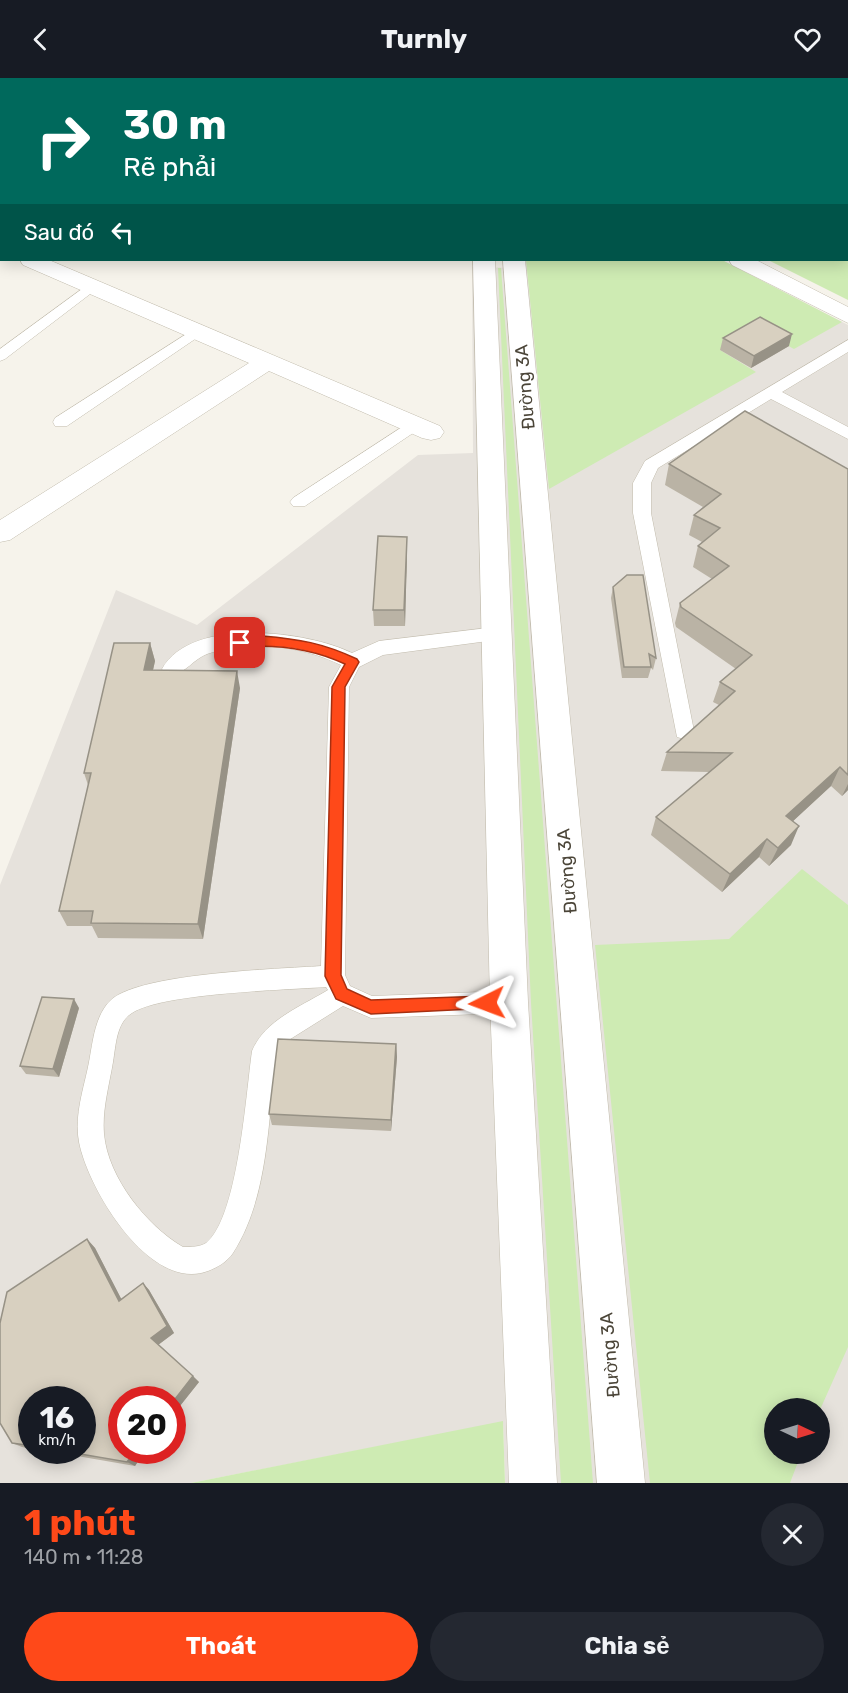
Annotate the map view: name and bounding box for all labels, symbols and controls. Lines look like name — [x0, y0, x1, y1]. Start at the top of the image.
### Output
icon: back — [24, 23, 57, 56]
text: Turnly — [381, 23, 467, 55]
icon: heart — [791, 23, 824, 56]
text: 30 m — [123, 100, 227, 150]
icon: right — [24, 102, 102, 180]
text: Rẽ phải — [123, 151, 216, 183]
icon: left — [106, 216, 139, 249]
text: Sau đó — [24, 219, 94, 246]
street label: Đường 3A — [510, 344, 540, 430]
pin — [214, 617, 265, 668]
icon: arrive — [223, 626, 256, 659]
street label: Đường 3A — [552, 828, 582, 914]
position arrow — [455, 971, 519, 1035]
street label: Đường 3A — [595, 1312, 625, 1398]
speed limit sign: 20 — [108, 1386, 186, 1464]
north arrow — [764, 1398, 830, 1464]
map controls — [764, 1398, 830, 1464]
text: 16 — [40, 1400, 74, 1436]
text: km/h — [38, 1431, 76, 1449]
text: 1 phút — [24, 1501, 136, 1544]
button: close — [761, 1503, 824, 1566]
text: 140 m · 11:28 — [24, 1545, 143, 1569]
button: Thoát — [24, 1612, 418, 1681]
button: Chia sẻ — [430, 1612, 824, 1681]

